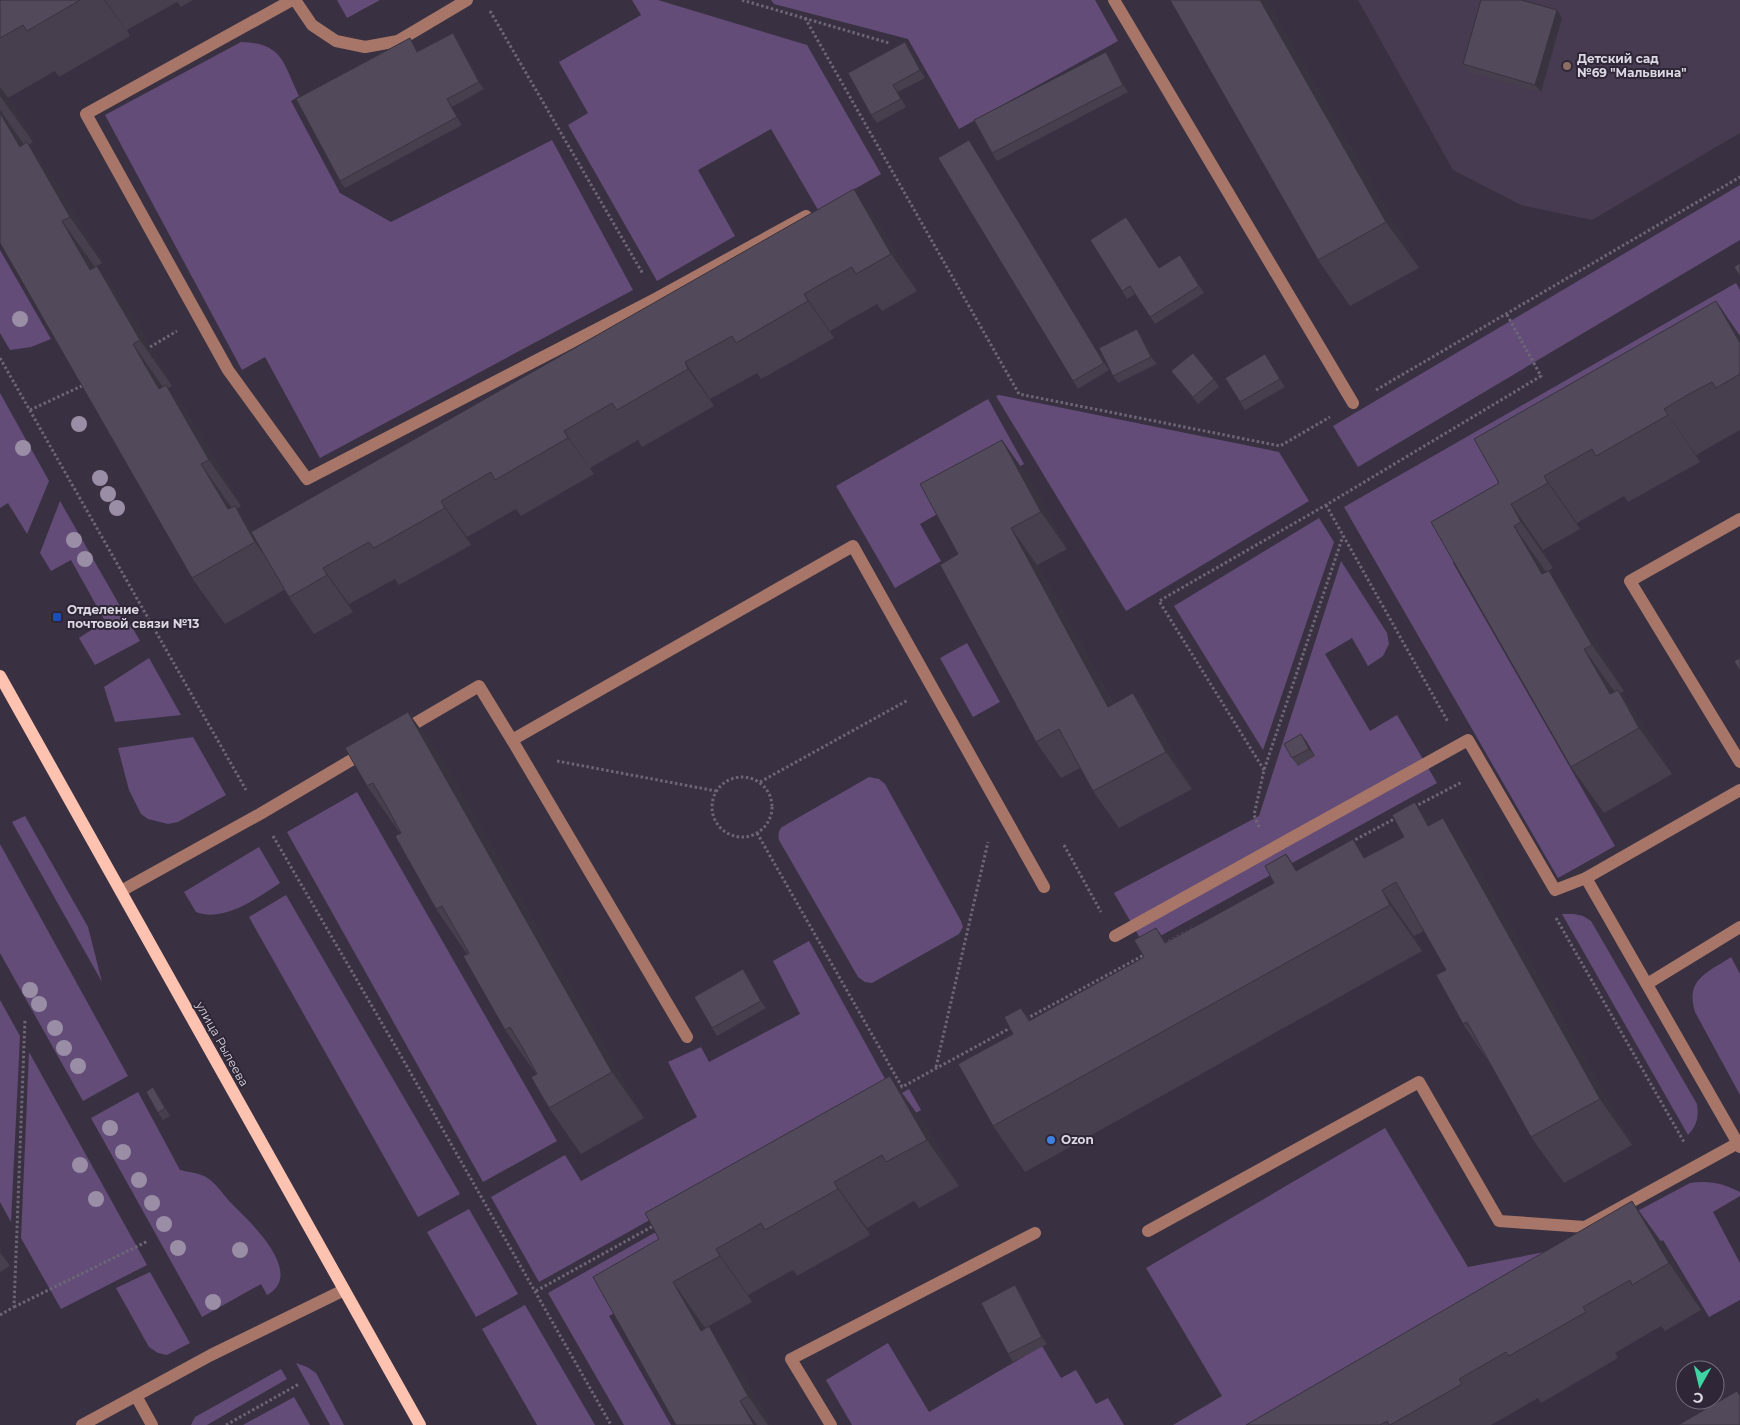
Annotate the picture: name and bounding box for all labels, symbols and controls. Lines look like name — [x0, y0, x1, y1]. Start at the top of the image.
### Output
place label: Детский сад №69 "Мальвина" — [1577, 51, 1686, 80]
marker: Детский сад №69 "Мальвина" — [1561, 60, 1573, 72]
place label: Отделение почтовой связи №13 — [67, 602, 199, 631]
marker: Отделение почтовой связи №13 — [51, 611, 63, 623]
street label: улица Рылеева — [192, 998, 252, 1089]
place label: Ozon — [1061, 1132, 1094, 1147]
marker: Ozon — [1045, 1134, 1057, 1146]
north arrow — [1675, 1360, 1725, 1410]
text: С — [1692, 1388, 1704, 1407]

